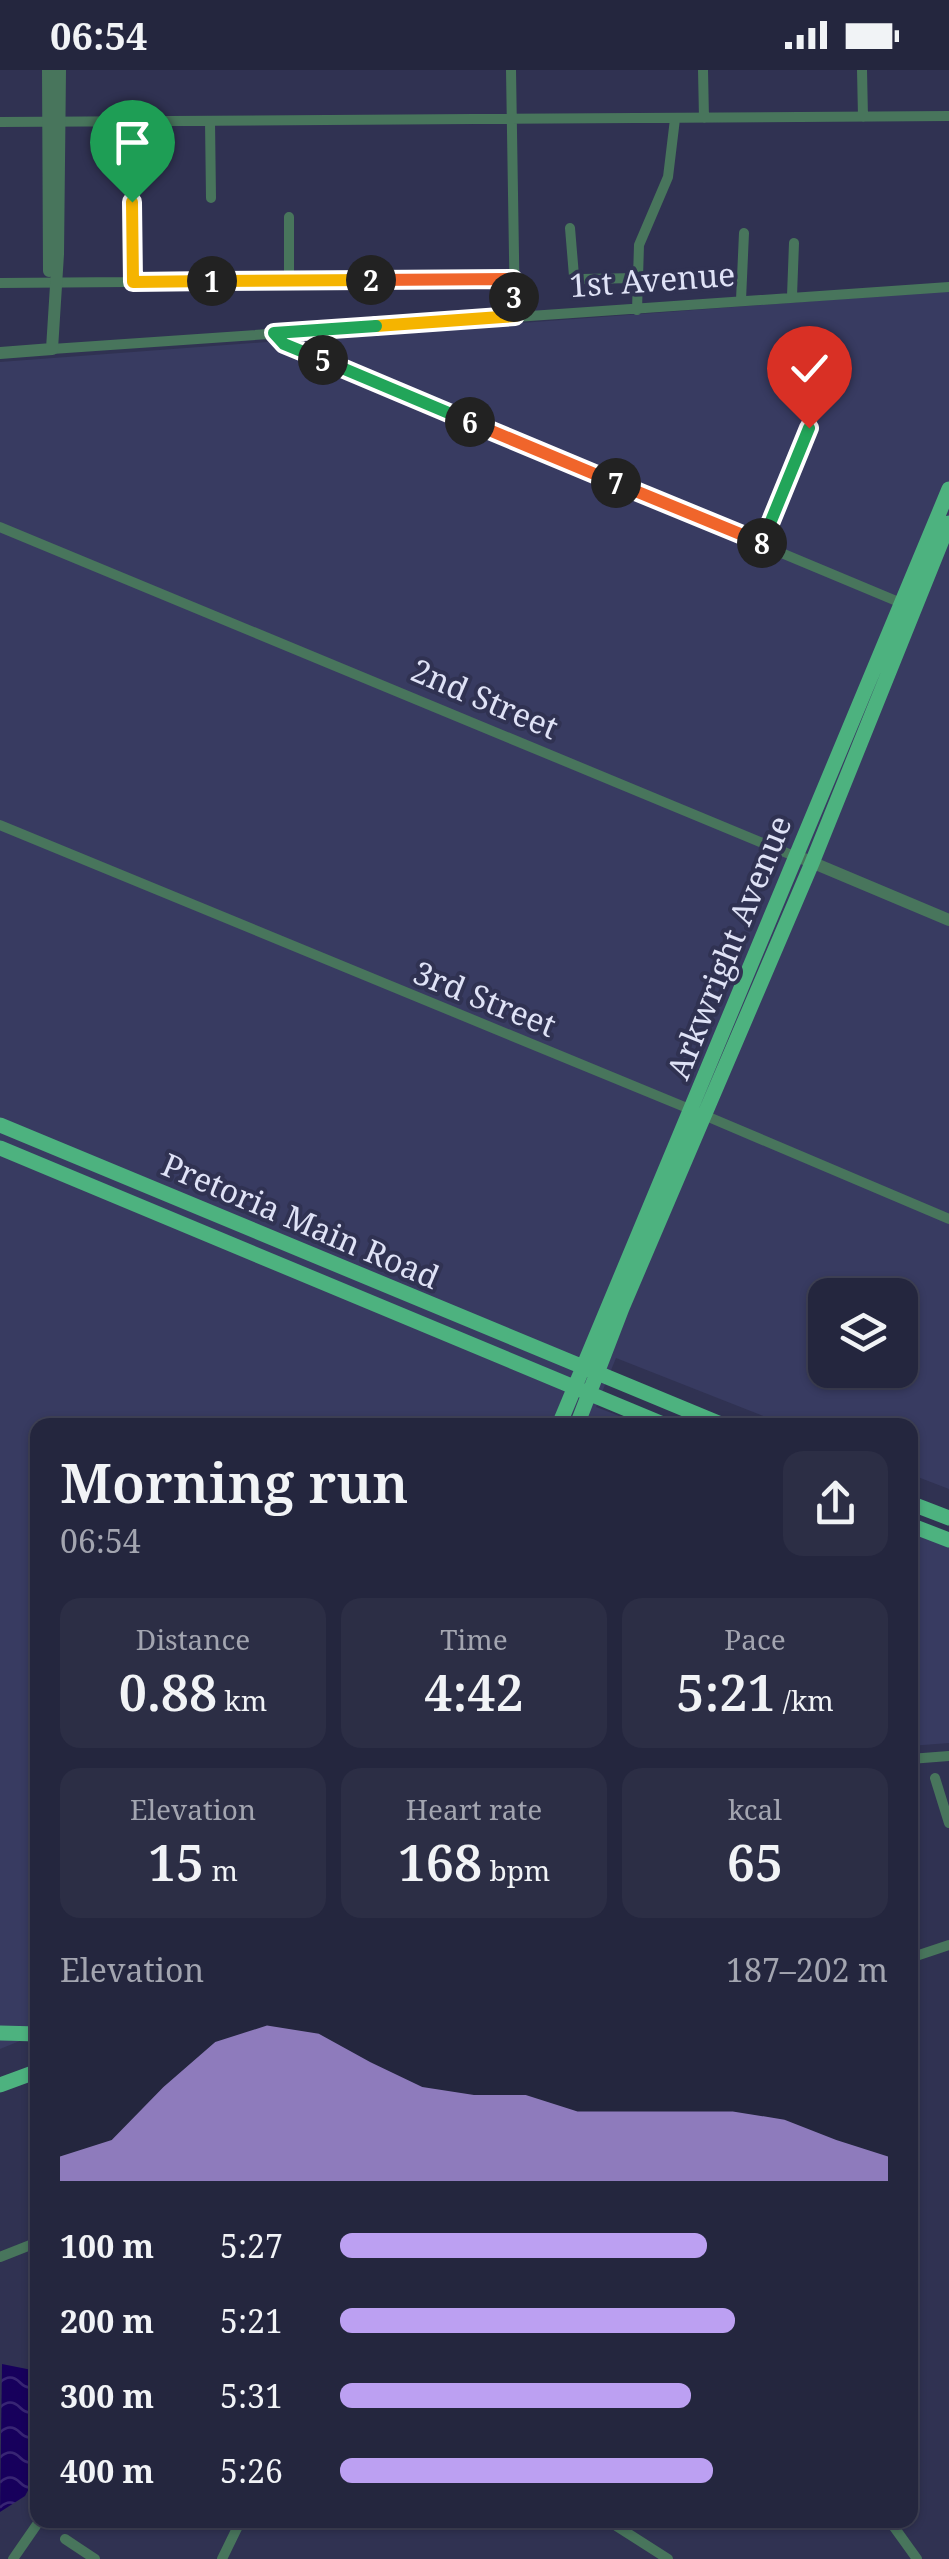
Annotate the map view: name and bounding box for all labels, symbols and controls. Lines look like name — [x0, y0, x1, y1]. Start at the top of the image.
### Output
text: 06:54 — [50, 9, 147, 61]
pin — [90, 100, 175, 203]
icon: arrive — [105, 115, 160, 170]
street label: 1st Avenue — [568, 252, 736, 306]
pin: 2 — [346, 255, 396, 305]
pin: 1 — [187, 256, 237, 306]
text: 2 — [363, 261, 379, 299]
text: 1 — [204, 262, 220, 300]
pin: 3 — [489, 272, 539, 322]
text: 3 — [506, 278, 522, 316]
pin — [767, 326, 852, 429]
pin: 5 — [298, 335, 348, 385]
text: 5 — [315, 341, 331, 379]
icon: check — [782, 341, 837, 396]
pin: 6 — [445, 397, 495, 447]
text: 6 — [462, 403, 478, 441]
pin: 7 — [591, 458, 641, 508]
text: 7 — [608, 464, 624, 502]
pin: 8 — [737, 518, 787, 568]
text: 8 — [754, 524, 770, 562]
street label: 2nd Street — [405, 648, 565, 748]
street label: Arkwright Avenue — [655, 809, 801, 1085]
street label: 3rd Street — [407, 950, 563, 1046]
street label: Pretoria Main Road — [156, 1142, 447, 1298]
map controls — [808, 1278, 918, 1388]
button: layers — [808, 1278, 918, 1388]
text: Morning run — [60, 1444, 409, 1519]
button: share — [783, 1451, 888, 1556]
text: 06:54 — [60, 1519, 141, 1562]
text: Distance — [136, 1620, 250, 1658]
text: Time — [440, 1620, 508, 1658]
text: Pace — [724, 1620, 786, 1658]
text: 0.88 — [119, 1658, 217, 1726]
text: 4:42 — [424, 1658, 524, 1726]
text: 5:21 — [676, 1658, 776, 1726]
text: km — [217, 1681, 267, 1719]
text: /km — [776, 1681, 834, 1719]
text: Elevation — [130, 1790, 256, 1828]
text: Heart rate — [406, 1790, 542, 1828]
text: kcal — [728, 1790, 782, 1828]
text: 15 — [148, 1828, 204, 1896]
text: 168 — [398, 1828, 482, 1896]
text: 65 — [727, 1828, 783, 1896]
text: m — [204, 1851, 238, 1889]
text: bpm — [482, 1851, 550, 1889]
text: Elevation — [60, 1948, 204, 1991]
text: 187–202 m — [726, 1948, 888, 1991]
text: 100 m — [60, 2224, 154, 2267]
text: 5:27 — [220, 2224, 283, 2267]
text: 200 m — [60, 2299, 154, 2342]
text: 5:21 — [220, 2299, 283, 2342]
text: 300 m — [60, 2374, 154, 2417]
text: 5:31 — [220, 2374, 283, 2417]
text: 400 m — [60, 2449, 154, 2492]
text: 5:26 — [220, 2449, 283, 2492]

